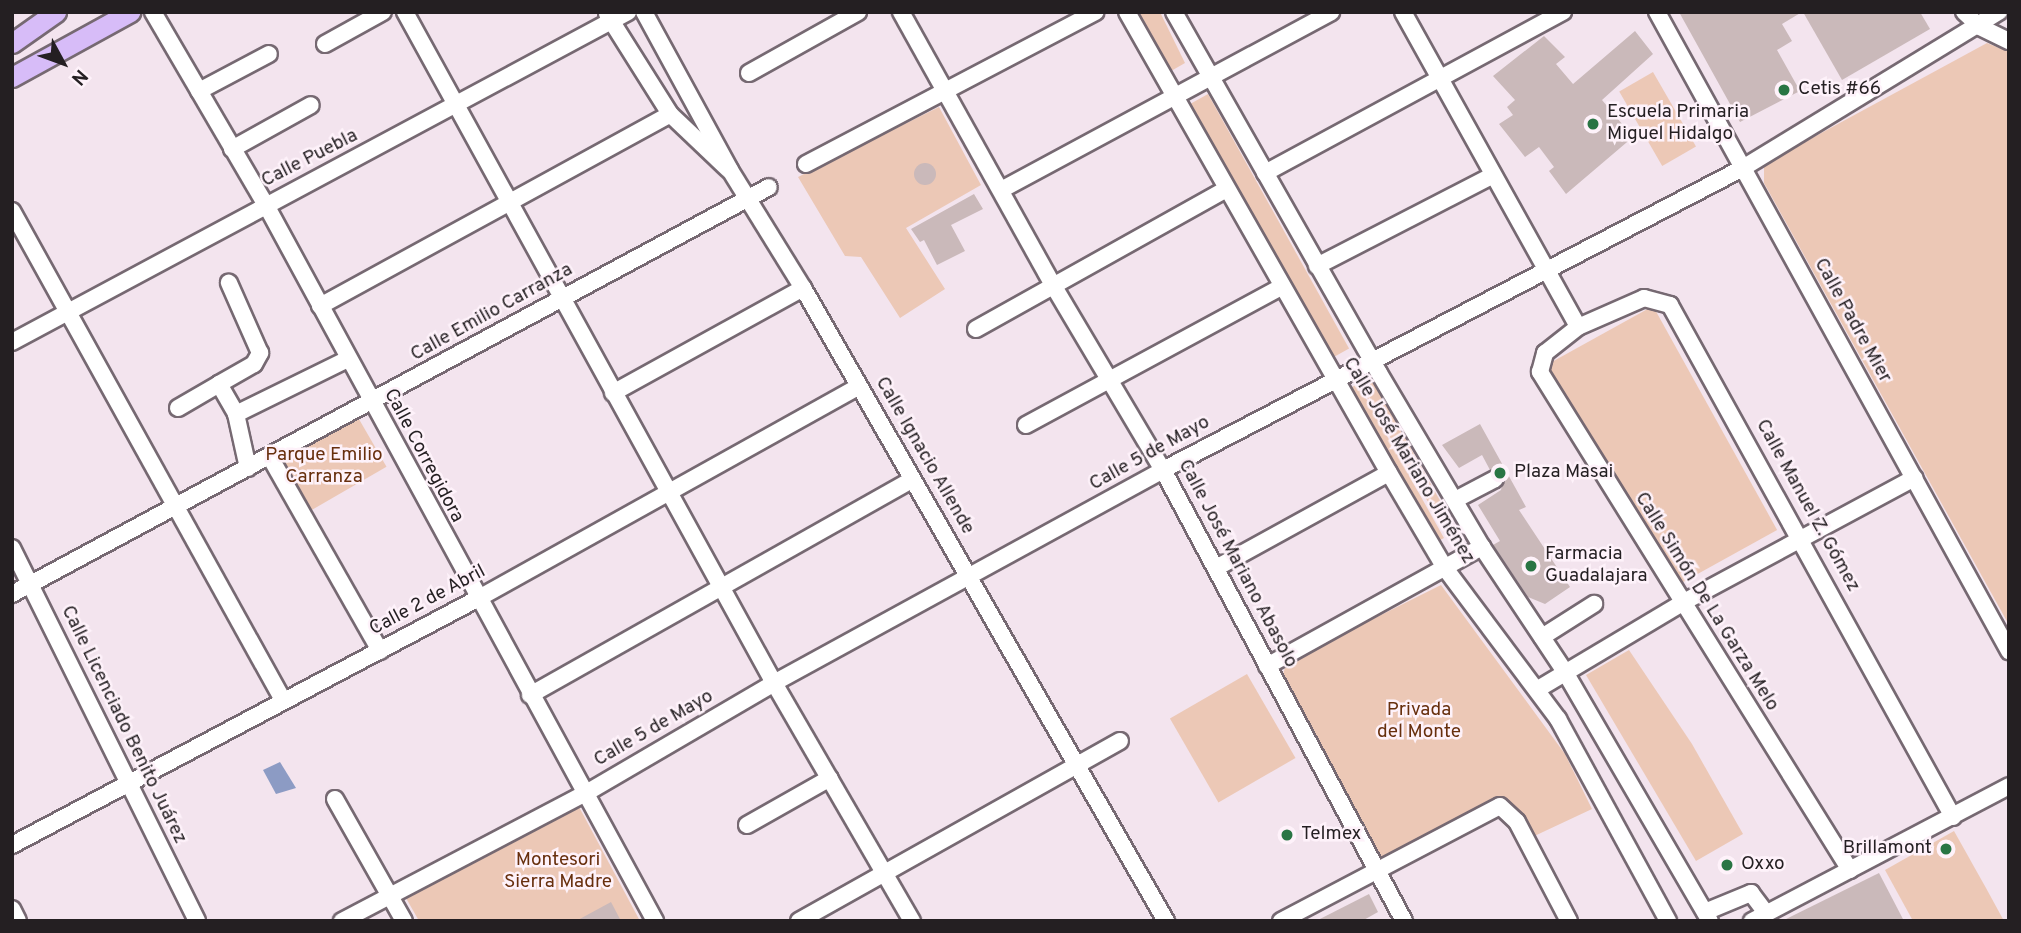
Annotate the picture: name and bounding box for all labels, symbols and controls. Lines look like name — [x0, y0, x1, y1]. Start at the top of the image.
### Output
north arrow — [28, 28, 98, 98]
text: N — [65, 64, 92, 90]
place label: Cetis #66 — [1798, 79, 1881, 101]
marker: Cetis #66 — [1776, 82, 1792, 98]
place label: Escuela Primaria Miguel Hidalgo — [1607, 102, 1749, 146]
marker: Escuela Primaria Miguel Hidalgo — [1585, 116, 1601, 132]
street label: Calle Puebla — [258, 125, 362, 193]
street label: Calle Padre Mier — [1808, 255, 1896, 387]
street label: Calle Emilio Carranza — [407, 259, 577, 367]
street label: Calle José Mariano Jiménez — [1337, 354, 1479, 568]
street label: Calle Ignacio Allende — [869, 373, 979, 539]
street label: Calle Corregidora — [378, 385, 468, 527]
street label: Calle 5 de Mayo — [1086, 412, 1214, 496]
street label: Calle Manuel Z. Gómez — [1750, 416, 1864, 596]
park label: Parque Emilio Carranza — [265, 445, 383, 489]
street label: Calle José Mariano Abasolo — [1172, 456, 1302, 672]
place label: Plaza Masai — [1514, 462, 1613, 484]
marker: Plaza Masai — [1492, 465, 1508, 481]
street label: Calle Simón De La Garza Melo — [1629, 488, 1783, 716]
place label: Farmacia Guadalajara — [1545, 544, 1647, 588]
marker: Farmacia Guadalajara — [1523, 558, 1539, 574]
street label: Calle 2 de Abril — [366, 561, 490, 641]
street label: Calle Licenciado Benito Juárez — [55, 602, 191, 848]
street label: Calle 5 de Mayo — [590, 686, 718, 772]
park label: Privada del Monte — [1377, 700, 1461, 744]
place label: Telmex — [1301, 824, 1361, 846]
marker: Telmex — [1279, 827, 1295, 843]
place label: Brillamont — [1843, 838, 1932, 860]
marker: Brillamont — [1938, 841, 1954, 857]
park label: Montesori Sierra Madre — [504, 850, 612, 894]
place label: Oxxo — [1741, 854, 1785, 876]
marker: Oxxo — [1719, 857, 1735, 873]

